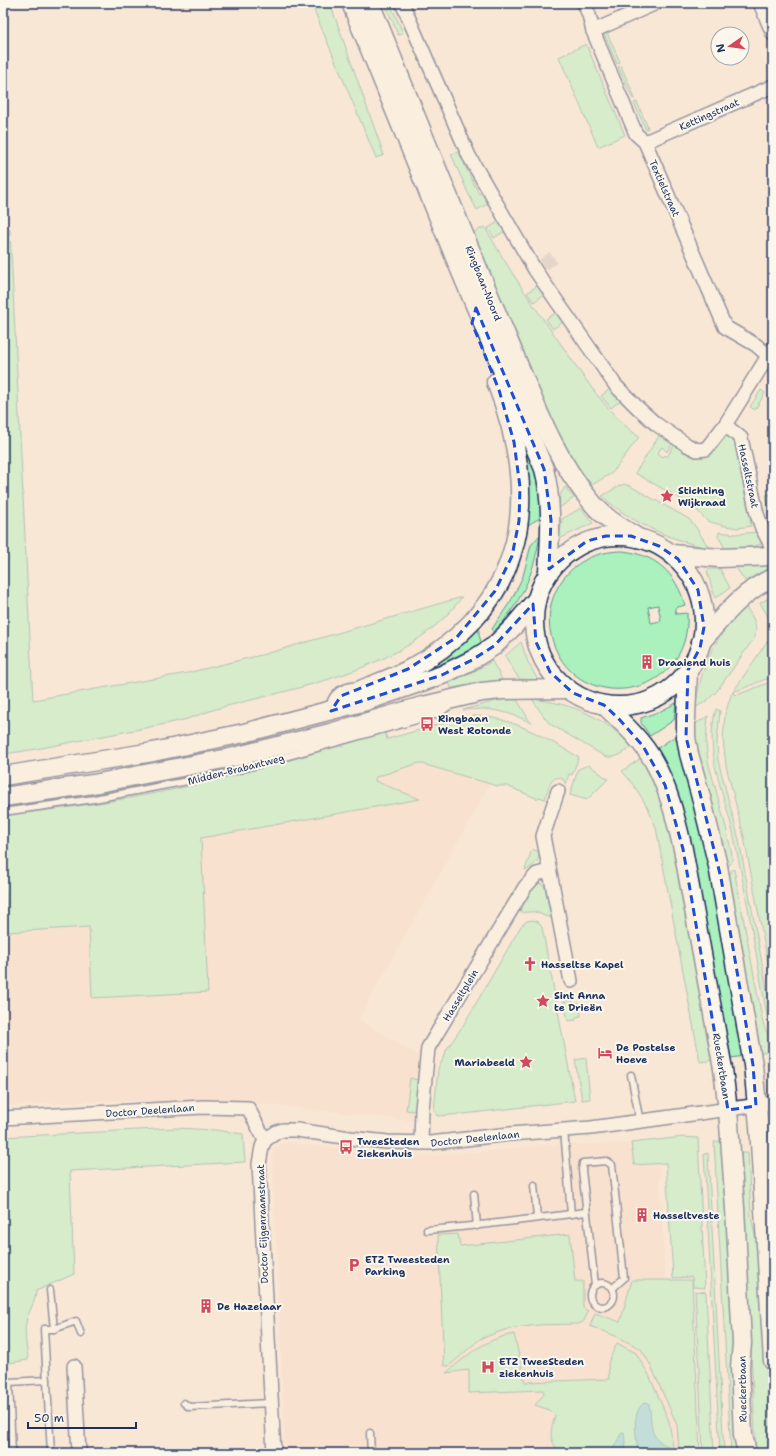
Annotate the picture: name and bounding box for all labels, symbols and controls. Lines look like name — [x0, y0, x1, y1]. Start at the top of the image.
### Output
north arrow — [710, 26, 750, 66]
text: N — [712, 42, 729, 54]
street label: Kettingstraat — [677, 95, 741, 134]
street label: Textielstraat — [646, 158, 683, 219]
street label: Ringbaan-Noord — [463, 244, 505, 323]
street label: Hasseltstraat — [735, 443, 762, 509]
place label: Stichting Wijkraad — [678, 484, 726, 509]
place icon: Stichting Wijkraad — [659, 488, 675, 504]
building icon: Draaiend huis — [639, 654, 655, 670]
place label: Draaiend huis — [658, 656, 730, 669]
place label: Ringbaan West Rotonde — [438, 712, 511, 737]
bus stop icon: Ringbaan West Rotonde — [419, 716, 435, 732]
street label: Midden-Brabantweg — [186, 751, 286, 788]
church icon: Hasseltse Kapel — [522, 956, 538, 972]
place label: Hasseltse Kapel — [541, 958, 624, 971]
street label: Hasseltplein — [440, 967, 481, 1024]
place label: Sint Anna te Drieën — [554, 989, 605, 1014]
place icon: Sint Anna te Drieën — [535, 993, 551, 1009]
street label: Rueckertbaan — [710, 1032, 733, 1100]
place label: De Postelse Hoeve — [616, 1041, 676, 1066]
hotel icon: De Postelse Hoeve — [597, 1045, 613, 1061]
place icon: Mariabeeld — [518, 1054, 534, 1070]
place label: Mariabeeld — [455, 1056, 515, 1069]
street label: Doctor Deelenlaan — [105, 1101, 195, 1120]
street label: Doctor Deelenlaan — [430, 1127, 520, 1150]
place label: TweeSteden Ziekenhuis — [357, 1135, 420, 1160]
bus stop icon: TweeSteden Ziekenhuis — [338, 1139, 354, 1155]
street label: Doctor Eijgenraamstraat — [254, 1164, 271, 1284]
building icon: Hasseltveste — [634, 1207, 650, 1223]
place label: Hasseltveste — [653, 1209, 719, 1222]
place label: ETZ Tweesteden Parking — [365, 1253, 450, 1278]
parking icon: ETZ Tweesteden Parking — [346, 1257, 362, 1273]
building icon: De Hazelaar — [198, 1298, 214, 1314]
place label: De Hazelaar — [217, 1300, 282, 1313]
place label: ETZ TweeSteden ziekenhuis — [499, 1355, 584, 1380]
street label: Rueckertbaan — [735, 1356, 750, 1422]
hospital icon: ETZ TweeSteden ziekenhuis — [480, 1359, 496, 1375]
scale bar — [28, 1404, 136, 1430]
text: 50 m — [34, 1410, 64, 1426]

